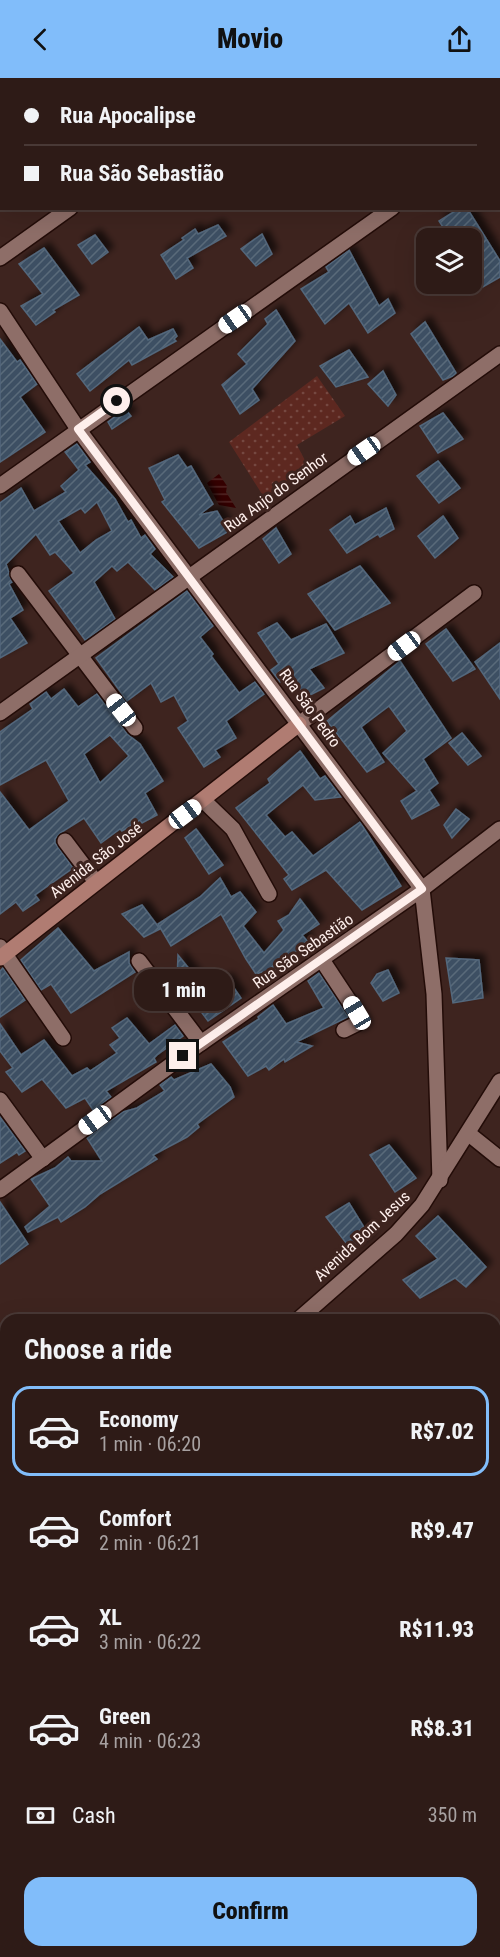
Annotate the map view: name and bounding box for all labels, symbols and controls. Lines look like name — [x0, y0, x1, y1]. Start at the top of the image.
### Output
icon: back — [24, 23, 57, 56]
text: Movio — [217, 23, 283, 55]
icon: share — [443, 23, 476, 56]
text: Rua Apocalipse — [60, 103, 196, 128]
text: Rua São Sebastião — [60, 161, 224, 186]
map controls — [416, 228, 482, 294]
button: layers — [416, 228, 482, 294]
car — [215, 301, 255, 337]
route start — [103, 387, 130, 414]
car — [344, 433, 384, 469]
street label: Rua Anjo do Senhor — [220, 448, 332, 536]
car — [384, 628, 424, 664]
street label: Rua São Pedro — [275, 665, 345, 751]
car — [103, 690, 139, 730]
car — [165, 796, 205, 832]
street label: Avenida São José — [46, 818, 146, 902]
street label: Rua São Sebastião — [249, 909, 357, 993]
callout: 1 min — [134, 969, 232, 1011]
text: 1 min — [161, 978, 206, 1002]
car — [340, 993, 374, 1033]
route end — [169, 1042, 196, 1069]
car — [75, 1102, 115, 1138]
street label: Avenida Bom Jesus — [310, 1187, 414, 1285]
text: Choose a ride — [24, 1334, 172, 1366]
icon: car — [27, 1404, 81, 1458]
text: Economy — [99, 1407, 179, 1432]
text: R$7.02 — [410, 1419, 474, 1444]
text: 1 min · 06:20 — [99, 1432, 201, 1456]
icon: car — [27, 1503, 81, 1557]
text: Comfort — [99, 1506, 172, 1531]
text: R$9.47 — [410, 1518, 474, 1543]
text: 2 min · 06:21 — [99, 1531, 201, 1555]
icon: car — [27, 1602, 81, 1656]
text: XL — [99, 1605, 122, 1630]
text: R$11.93 — [399, 1617, 474, 1642]
text: 3 min · 06:22 — [99, 1630, 201, 1654]
icon: car — [27, 1701, 81, 1755]
text: Green — [99, 1704, 151, 1729]
text: R$8.31 — [410, 1716, 474, 1741]
text: 4 min · 06:23 — [99, 1729, 201, 1753]
icon: cash — [24, 1799, 57, 1832]
text: Cash — [72, 1803, 116, 1828]
text: 350 m — [428, 1803, 477, 1827]
button: Confirm — [24, 1877, 477, 1946]

